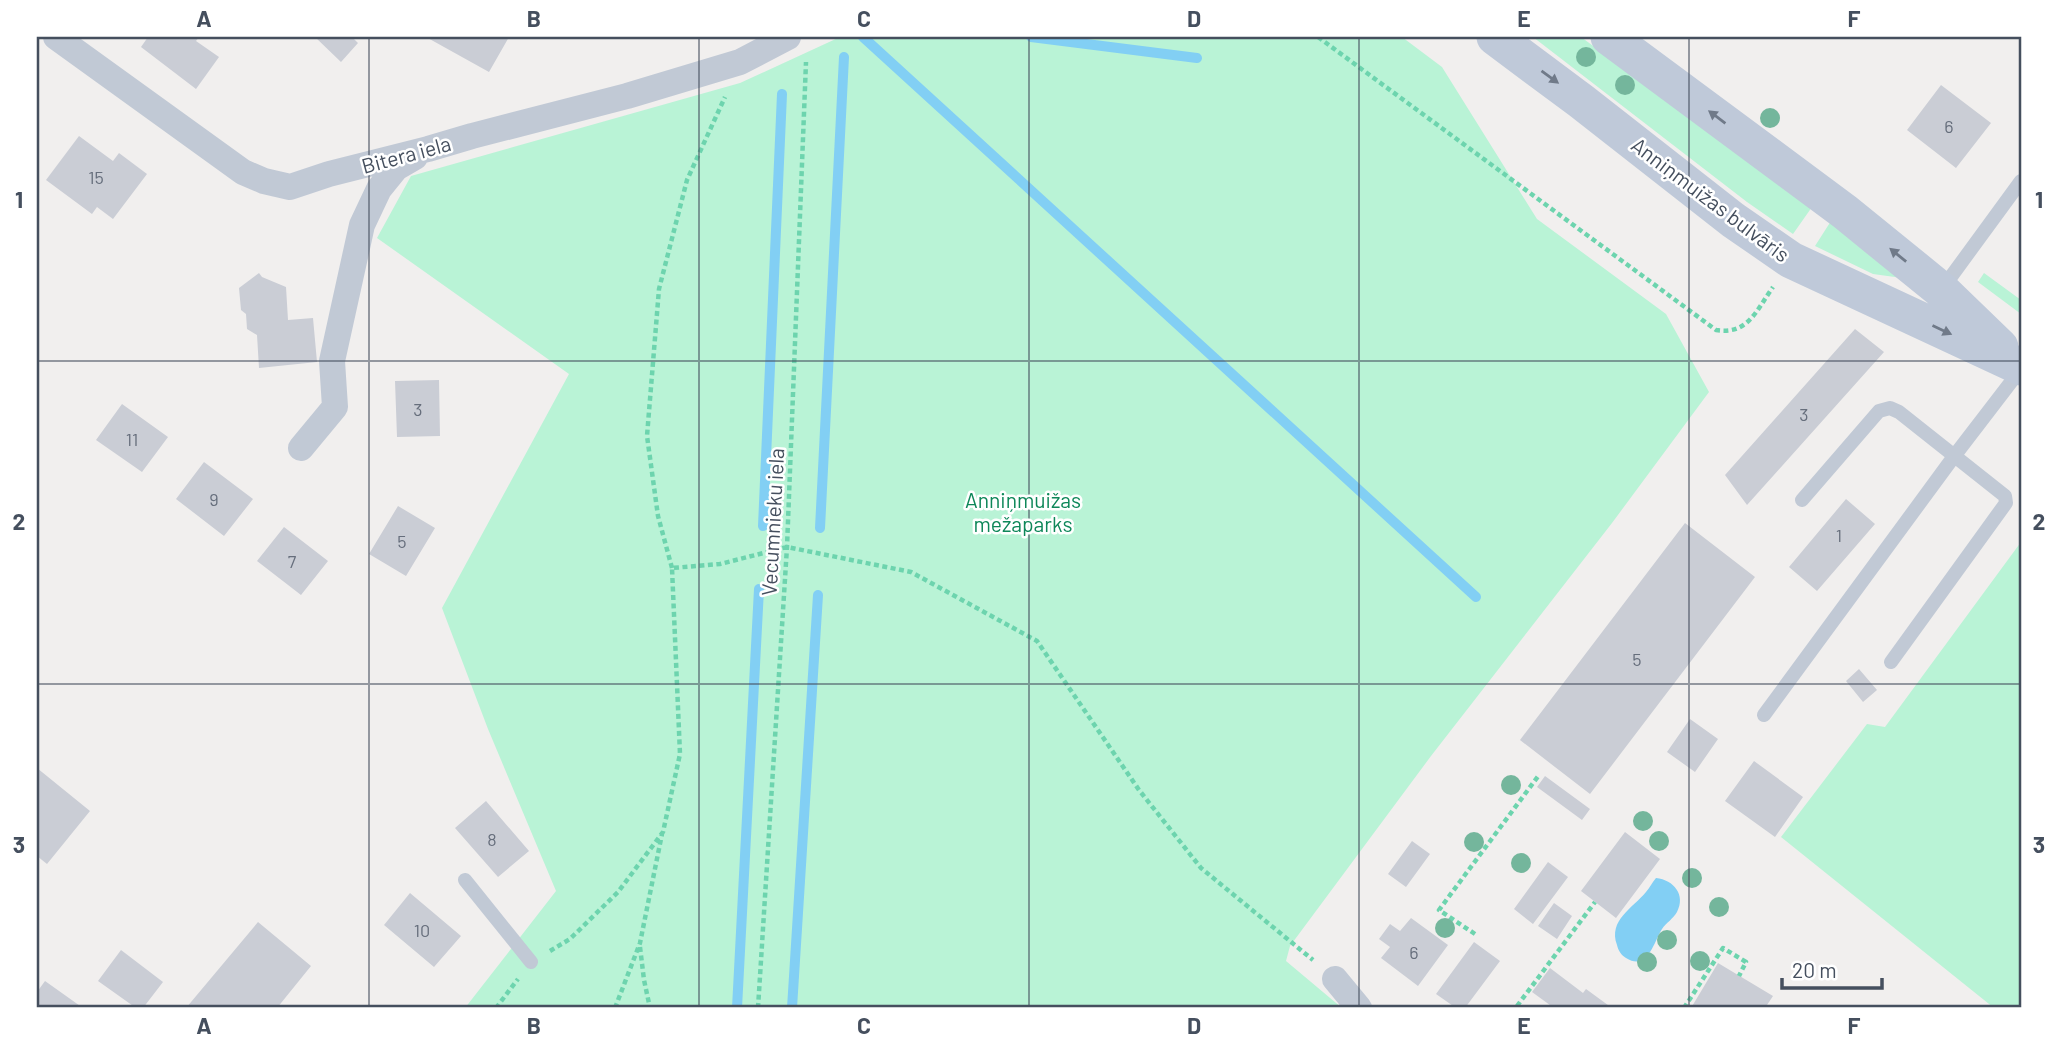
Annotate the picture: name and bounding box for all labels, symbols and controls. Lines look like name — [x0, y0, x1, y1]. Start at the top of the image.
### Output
text: A — [196, 4, 212, 32]
text: B — [527, 4, 541, 32]
text: C — [857, 4, 871, 32]
text: D — [1187, 4, 1201, 32]
text: E — [1517, 4, 1531, 32]
text: F — [1848, 4, 1861, 32]
one-way arrow — [1541, 70, 1559, 84]
one-way arrow — [1708, 111, 1726, 125]
house number: 6 — [1944, 115, 1954, 137]
street label: Bitera iela — [358, 130, 454, 178]
street label: Anniņmuižas bulvāris — [1627, 131, 1795, 267]
house number: 15 — [88, 166, 104, 188]
text: 1 — [15, 185, 23, 213]
text: 1 — [2035, 185, 2043, 213]
one-way arrow — [1890, 248, 1908, 263]
one-way arrow — [1932, 324, 1952, 336]
house number: 3 — [413, 398, 423, 420]
house number: 3 — [1799, 403, 1809, 425]
house number: 11 — [126, 428, 138, 450]
street label: Vecumnieku iela — [756, 447, 788, 597]
park label: Anniņmuižas mežaparks — [965, 487, 1081, 536]
house number: 9 — [209, 488, 219, 510]
text: 2 — [13, 507, 25, 535]
text: 2 — [2033, 507, 2045, 535]
house number: 1 — [1836, 524, 1842, 546]
house number: 5 — [397, 530, 407, 552]
house number: 7 — [288, 550, 297, 572]
house number: 5 — [1632, 648, 1642, 670]
house number: 8 — [487, 828, 497, 850]
text: 3 — [13, 830, 25, 858]
text: 3 — [2033, 830, 2045, 858]
house number: 10 — [414, 919, 430, 941]
house number: 6 — [1409, 941, 1419, 963]
scale bar — [1782, 947, 1881, 991]
text: 20 m — [1792, 957, 1837, 982]
text: A — [196, 1011, 212, 1039]
text: B — [527, 1011, 541, 1039]
text: C — [857, 1011, 871, 1039]
text: D — [1187, 1011, 1201, 1039]
text: E — [1517, 1011, 1531, 1039]
text: F — [1848, 1011, 1861, 1039]

